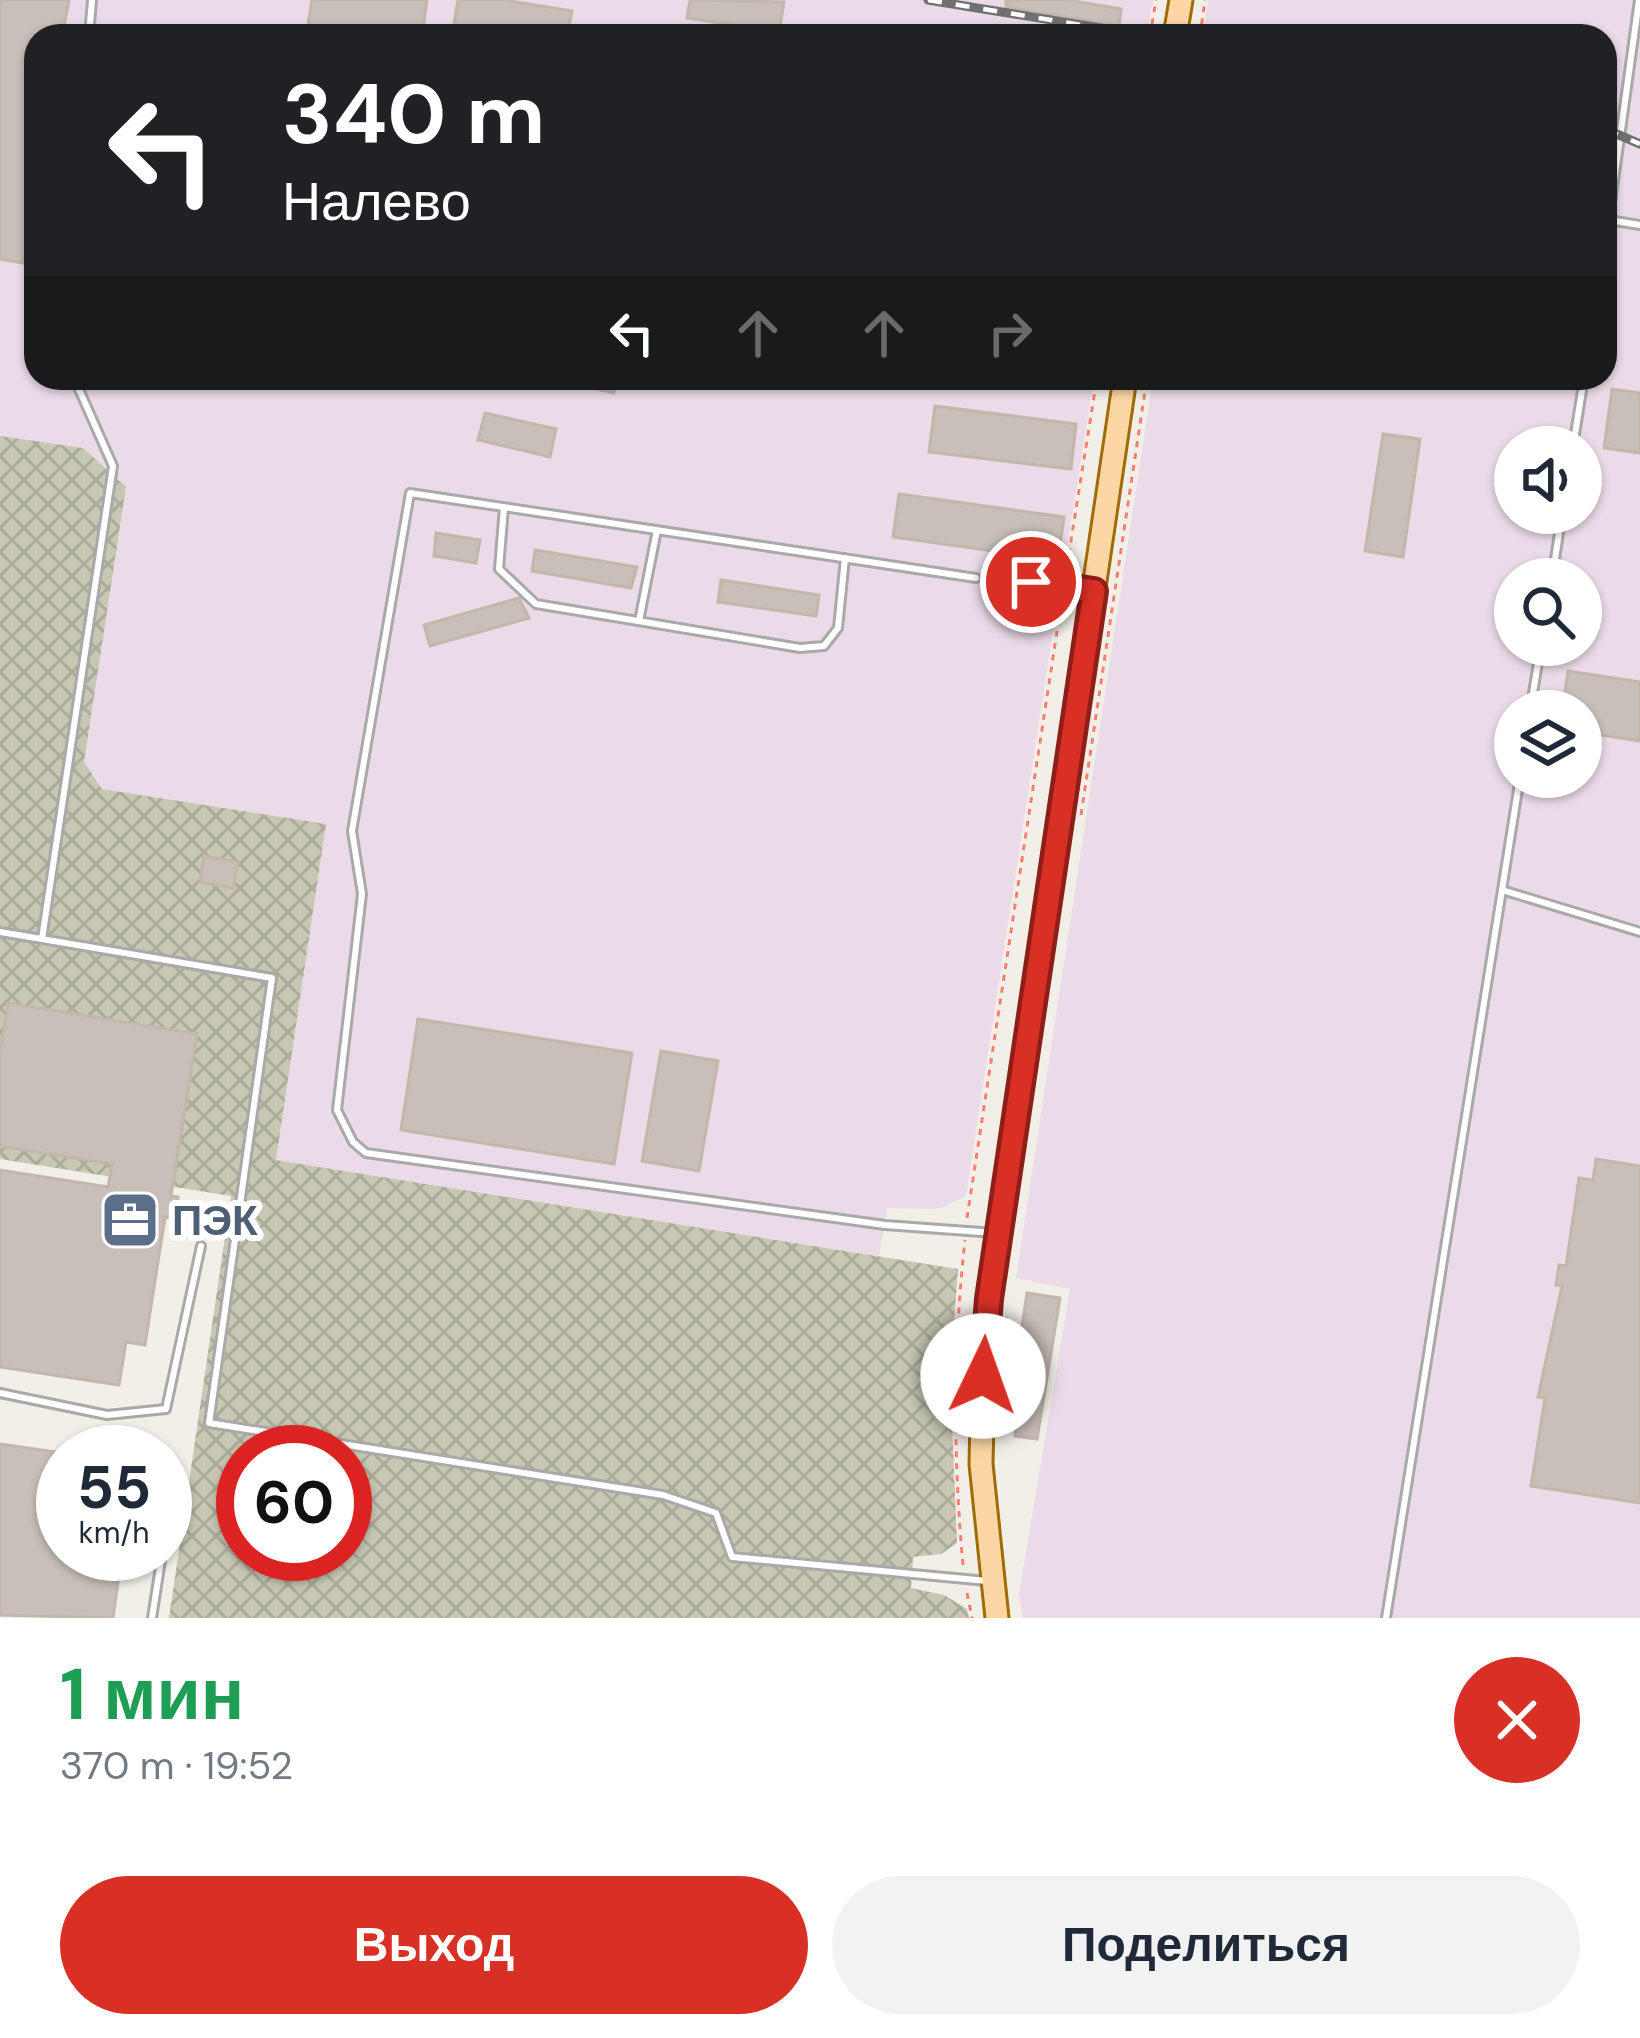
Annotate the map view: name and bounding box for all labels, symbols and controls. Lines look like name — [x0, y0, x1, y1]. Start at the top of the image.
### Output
text: 340 m — [282, 60, 545, 169]
icon: left — [84, 72, 240, 228]
text: Налево — [282, 166, 471, 237]
icon: left — [599, 300, 665, 366]
icon: ahead — [725, 300, 791, 366]
icon: ahead — [851, 300, 917, 366]
icon: right — [977, 300, 1043, 366]
map controls — [1494, 426, 1602, 798]
button: sound — [1494, 426, 1602, 534]
pin — [980, 531, 1082, 633]
icon: arrive — [998, 549, 1064, 615]
button: search — [1494, 558, 1602, 666]
button: layers — [1494, 690, 1602, 798]
office icon: ПЭК — [99, 1189, 161, 1251]
place label: ПЭК — [172, 1193, 258, 1248]
position arrow — [920, 1313, 1046, 1439]
speed limit sign: 60 — [216, 1425, 372, 1581]
text: 55 — [77, 1448, 151, 1527]
text: km/h — [79, 1513, 149, 1552]
text: 1 мин — [60, 1648, 244, 1741]
button: close — [1454, 1657, 1580, 1783]
text: 370 m · 19:52 — [60, 1740, 293, 1791]
button: Выход — [60, 1876, 808, 2014]
button: Поделиться — [832, 1876, 1580, 2014]

